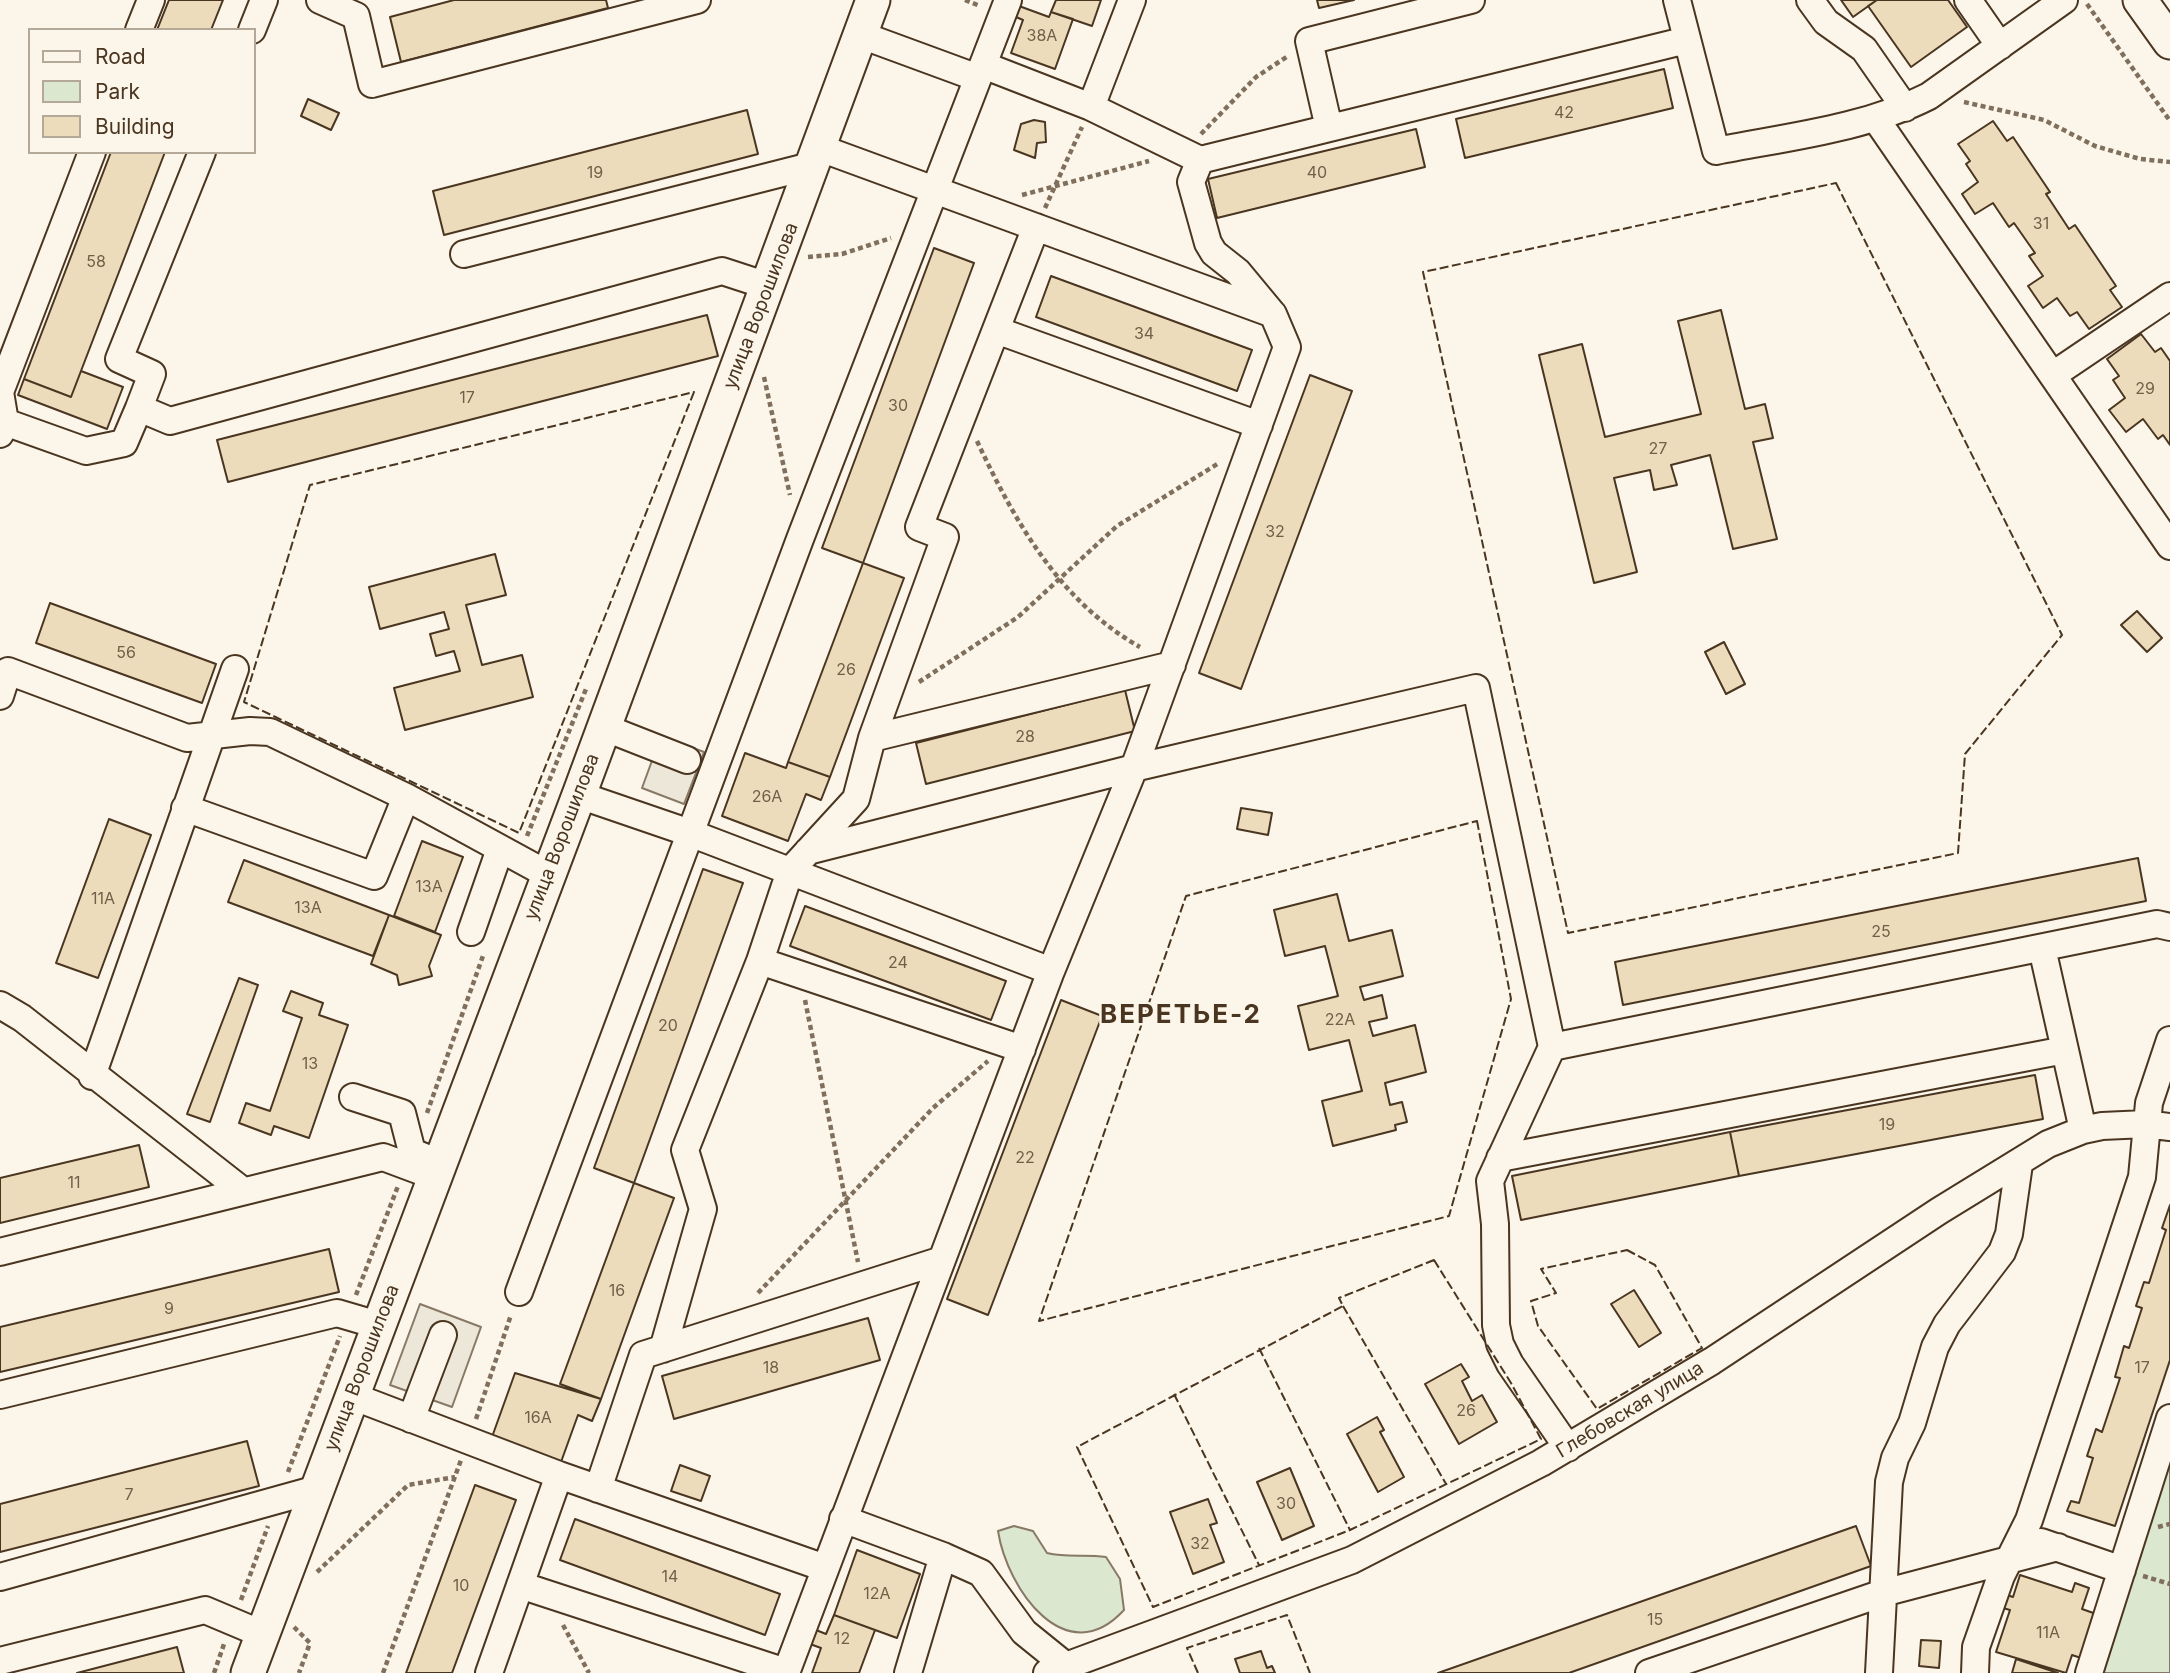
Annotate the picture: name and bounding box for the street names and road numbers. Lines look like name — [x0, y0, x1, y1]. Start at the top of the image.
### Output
street label: улица Ворошилова — [719, 219, 803, 393]
street label: улица Ворошилова — [520, 750, 604, 924]
street label: улица Ворошилова — [320, 1281, 404, 1455]
street label: Глебовская улица — [1552, 1357, 1708, 1463]

